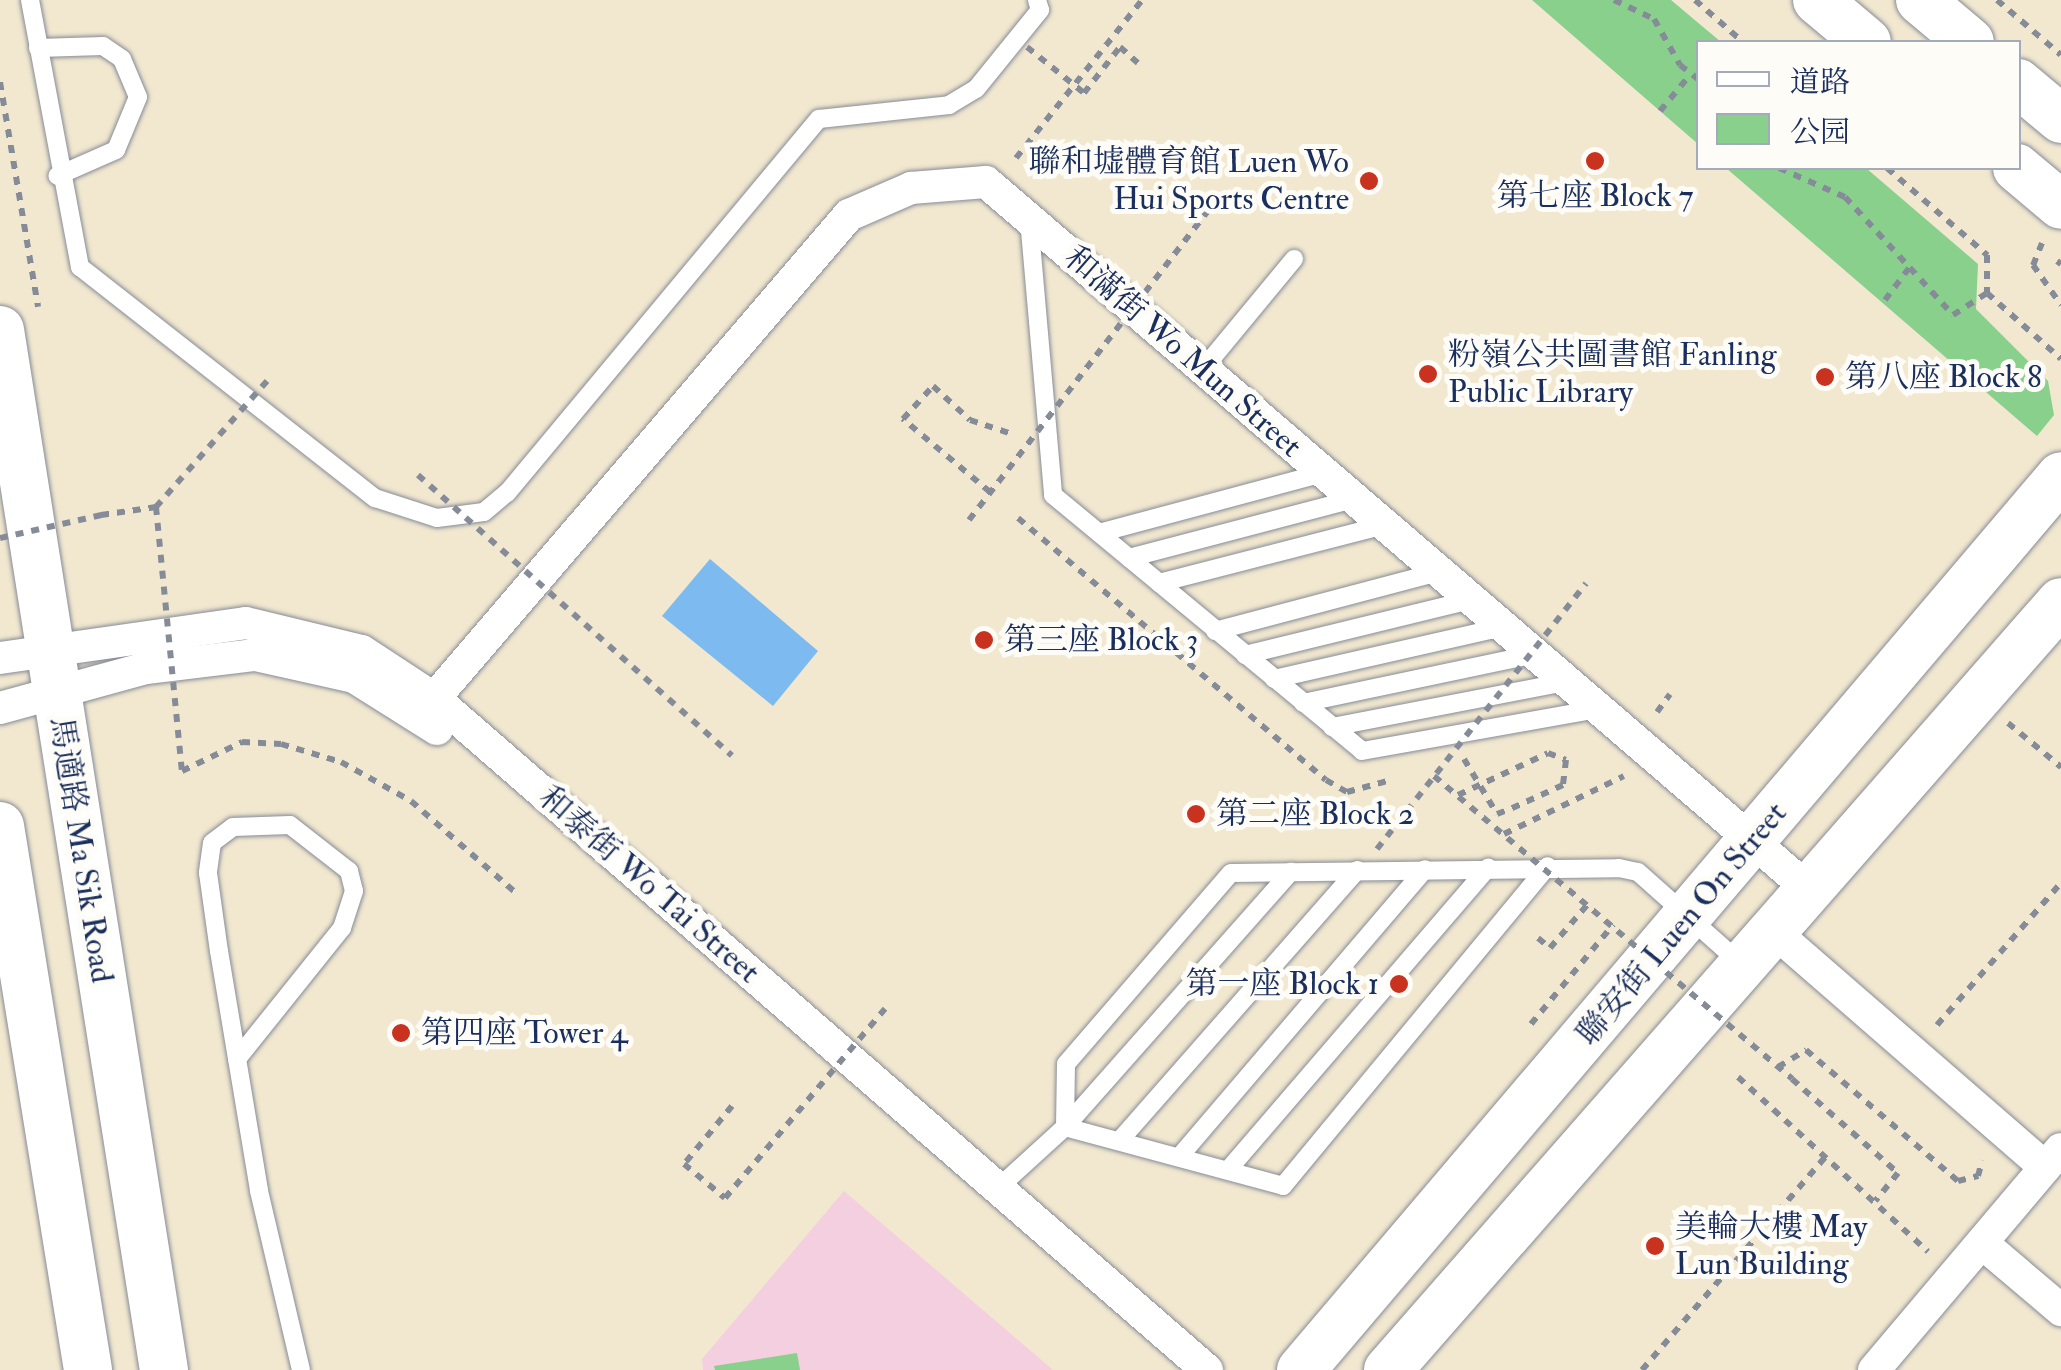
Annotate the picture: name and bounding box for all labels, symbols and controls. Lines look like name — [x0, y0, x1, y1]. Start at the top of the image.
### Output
legend — [1696, 40, 2021, 170]
text: 道路 — [1790, 64, 1850, 101]
text: 公园 — [1790, 114, 1850, 151]
place label: 聯和墟體育館 Luen Wo Hui Sports Centre — [1029, 144, 1349, 219]
marker: 第七座 Block 7 — [1584, 150, 1606, 172]
marker: 聯和墟體育館 Luen Wo Hui Sports Centre — [1358, 170, 1380, 192]
place label: 第七座 Block 7 — [1497, 177, 1693, 215]
street label: 和滿街 Wo Mun Street — [1056, 238, 1310, 466]
place label: 粉嶺公共圖書館 Fanling Public Library — [1448, 337, 1777, 412]
place label: 第八座 Block 8 — [1845, 358, 2042, 396]
marker: 粉嶺公共圖書館 Fanling Public Library — [1417, 363, 1439, 385]
marker: 第八座 Block 8 — [1814, 366, 1836, 388]
place label: 第三座 Block 3 — [1004, 621, 1198, 659]
marker: 第三座 Block 3 — [973, 629, 995, 651]
street label: 馬適路 Ma Sik Road — [41, 714, 121, 986]
street label: 和泰街 Wo Tai Street — [531, 779, 767, 991]
place label: 第二座 Block 2 — [1216, 795, 1414, 833]
street label: 聯安街 Luen On Street — [1569, 795, 1795, 1053]
marker: 第二座 Block 2 — [1185, 803, 1207, 825]
place label: 第一座 Block 1 — [1186, 965, 1379, 1003]
marker: 第一座 Block 1 — [1388, 973, 1410, 995]
place label: 第四座 Tower 4 — [421, 1014, 627, 1052]
marker: 第四座 Tower 4 — [390, 1022, 412, 1044]
place label: 美輪大樓 May Lun Building — [1675, 1209, 1867, 1284]
marker: 美輪大樓 May Lun Building — [1644, 1235, 1666, 1257]

